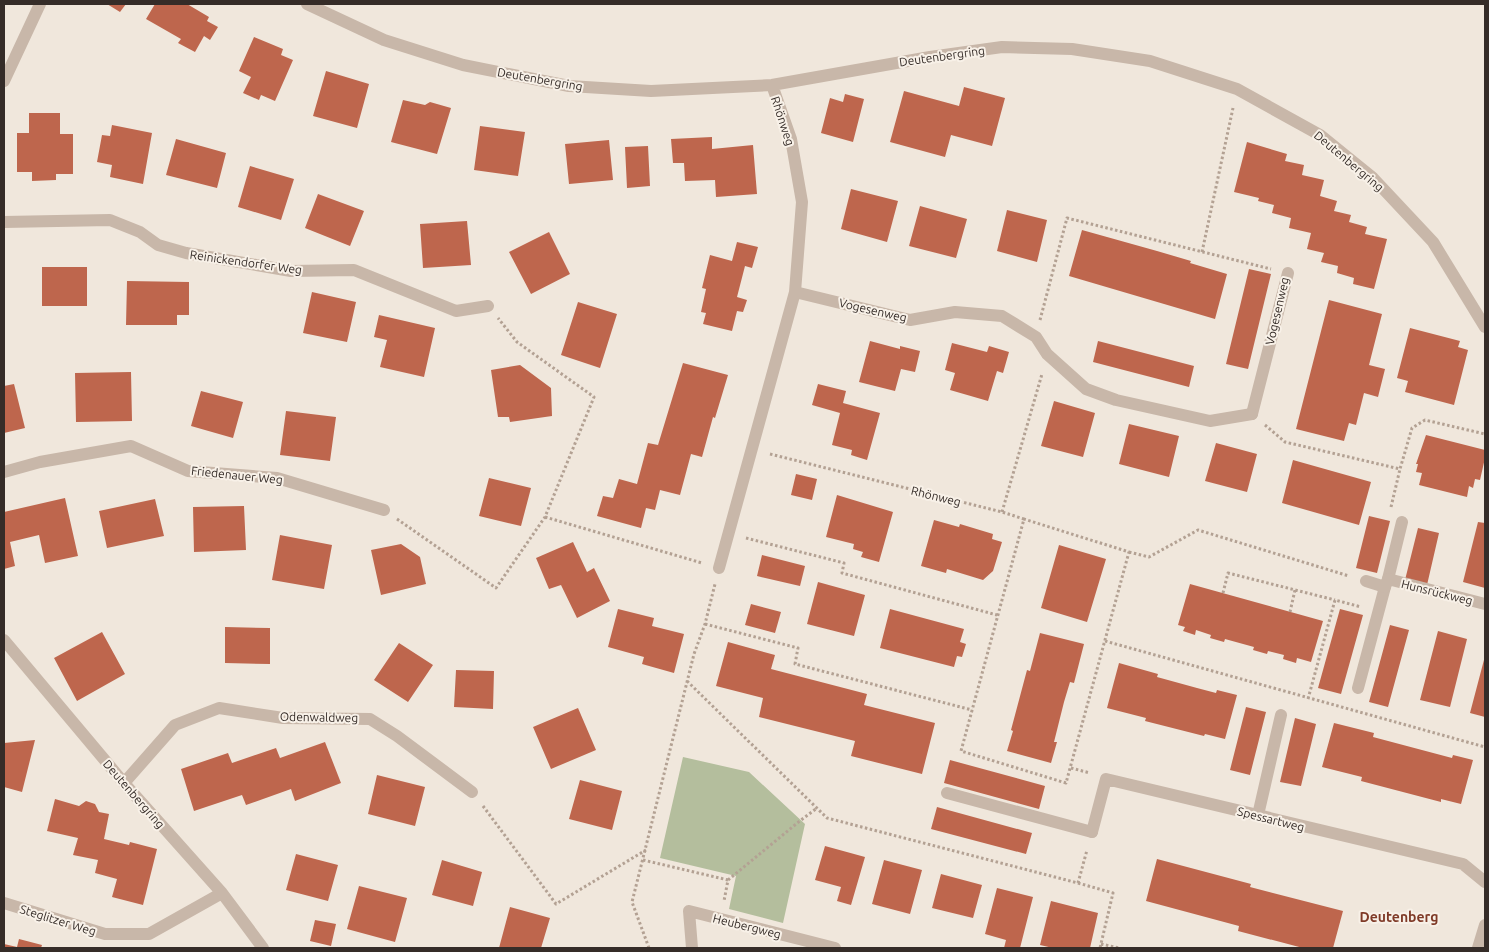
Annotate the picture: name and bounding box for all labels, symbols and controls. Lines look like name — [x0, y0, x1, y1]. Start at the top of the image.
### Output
street label: Deutenbergring — [898, 44, 986, 68]
street label: Deutenbergring — [496, 65, 584, 93]
street label: Rhönweg — [769, 95, 797, 147]
street label: Deutenbergring — [1312, 128, 1386, 194]
street label: Reinickendorfer Weg — [189, 248, 303, 276]
street label: Vogesenweg — [1263, 276, 1291, 346]
street label: Vogesenweg — [838, 296, 908, 324]
street label: Friedenauer Weg — [191, 464, 283, 486]
street label: Rhönweg — [910, 484, 962, 508]
street label: Hunsrückweg — [1400, 577, 1474, 607]
street label: Odenwaldweg — [280, 710, 358, 724]
street label: Deutenbergring — [101, 757, 167, 831]
street label: Spessartweg — [1236, 804, 1306, 834]
street label: Steglitzer Weg — [18, 902, 98, 938]
district label: Deutenberg — [1360, 909, 1438, 925]
street label: Heubergweg — [712, 911, 782, 941]

